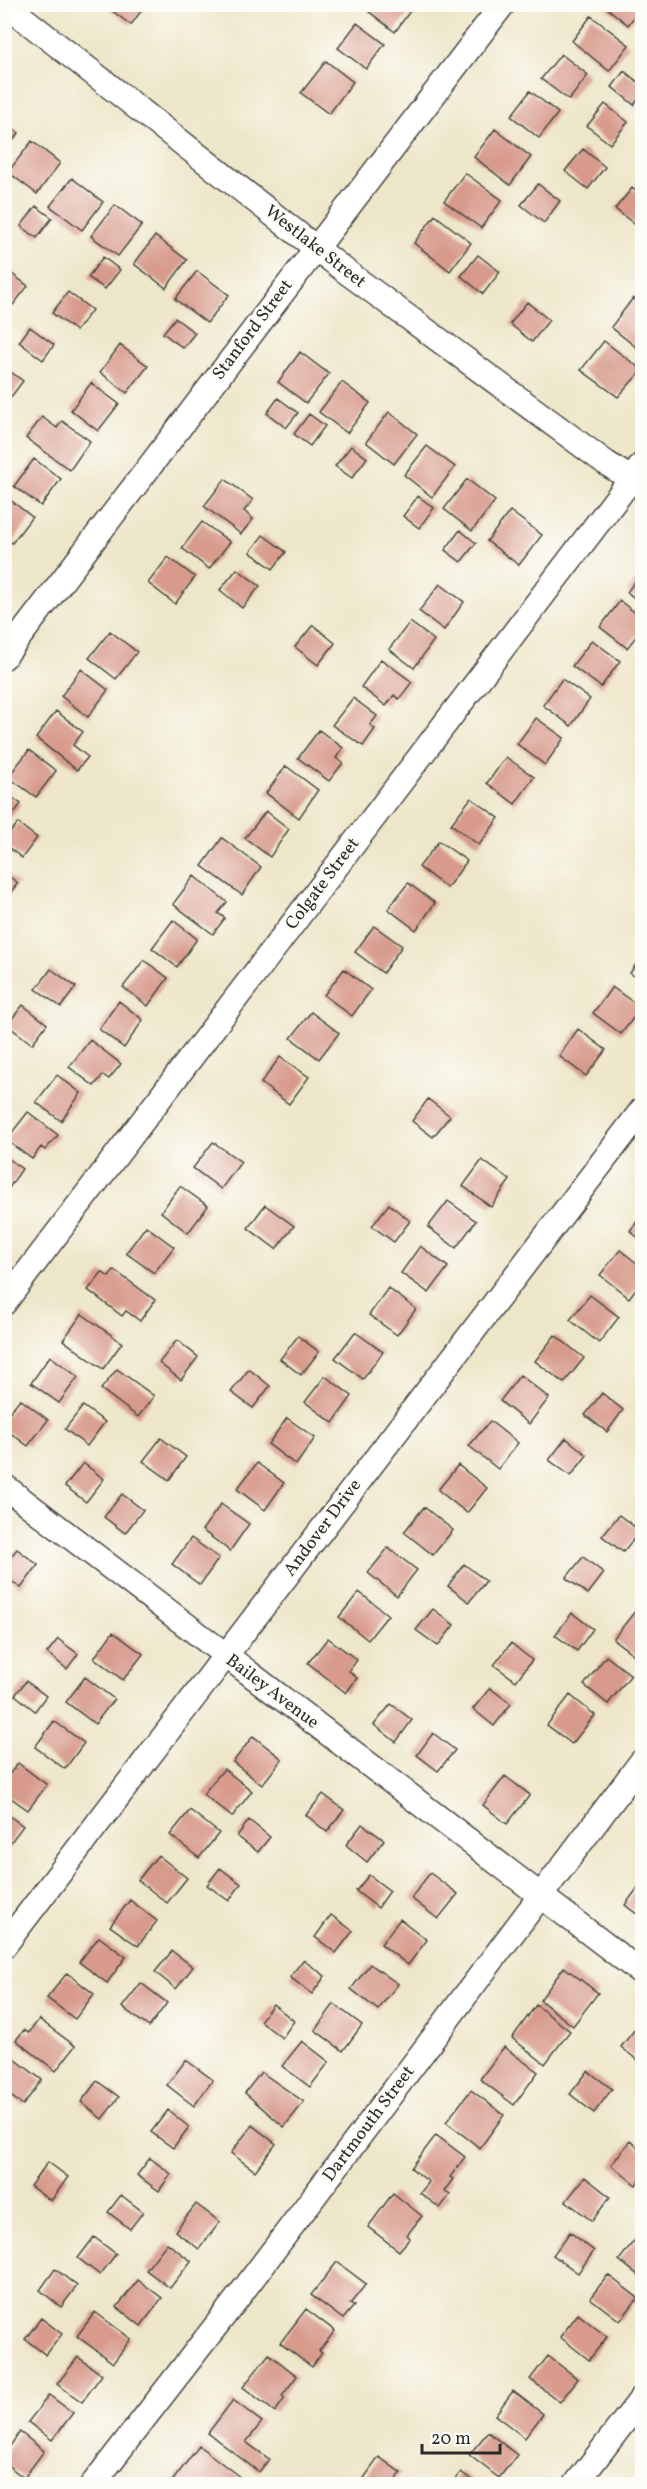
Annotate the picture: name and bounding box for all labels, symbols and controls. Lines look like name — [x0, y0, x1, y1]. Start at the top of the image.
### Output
street label: Westlake Street — [259, 199, 371, 295]
street label: Stanford Street — [207, 274, 299, 386]
street label: Colgate Street — [280, 833, 366, 935]
street label: Andover Drive — [278, 1474, 368, 1582]
street label: Bailey Avenue — [220, 1649, 324, 1735]
street label: Dartmouth Street — [317, 2061, 421, 2187]
scale bar — [422, 2417, 500, 2455]
text: 20 m — [431, 2427, 471, 2452]

